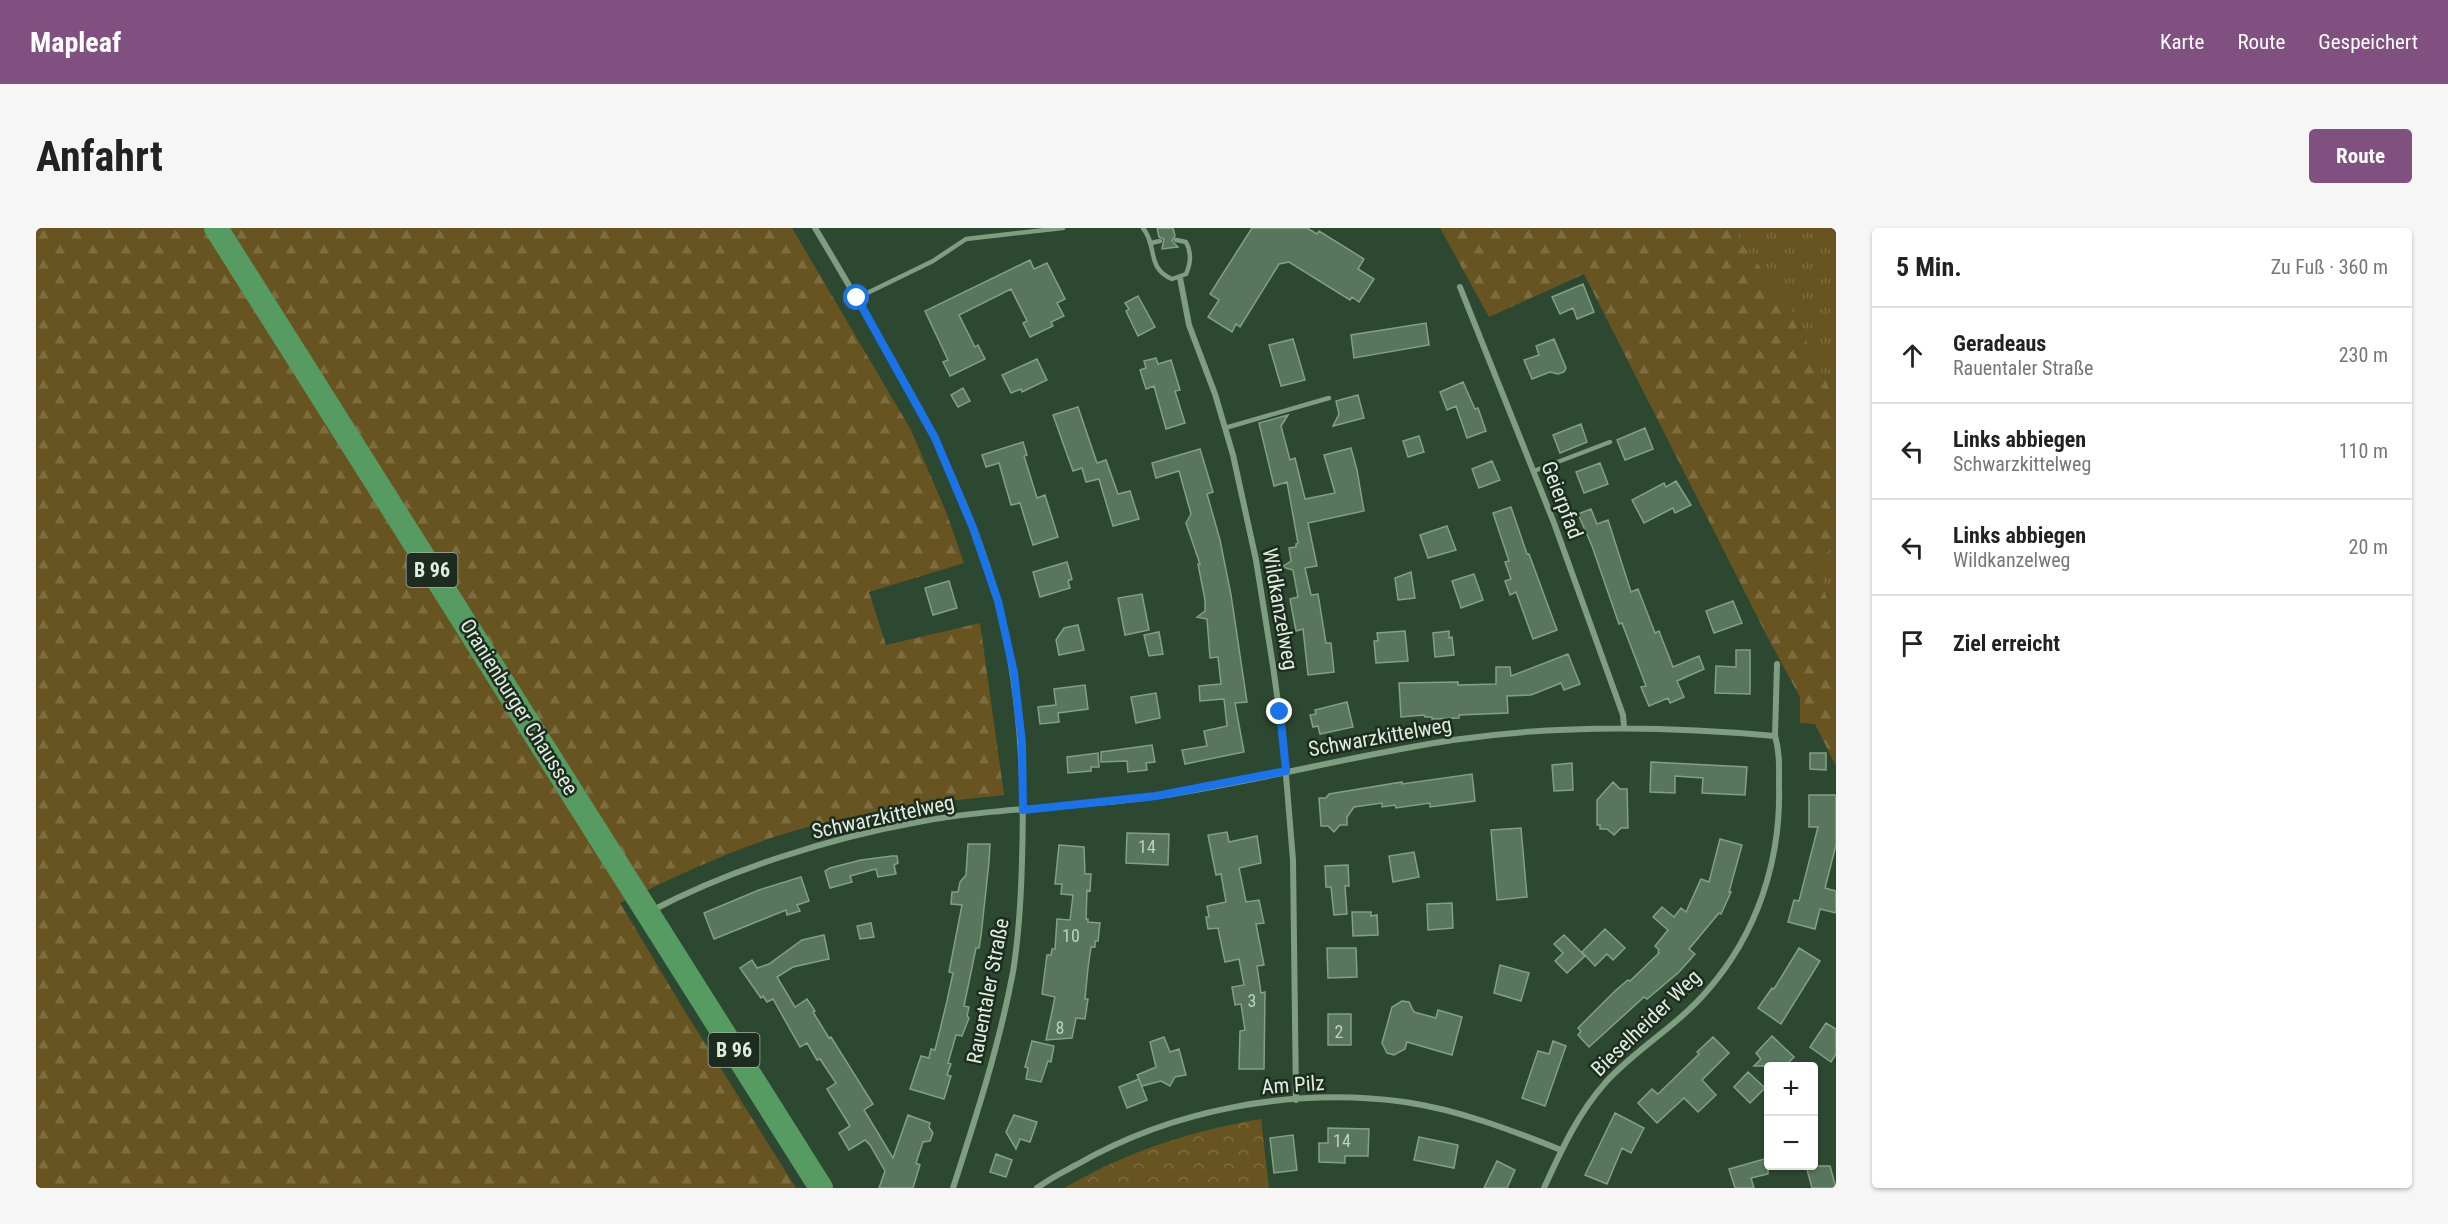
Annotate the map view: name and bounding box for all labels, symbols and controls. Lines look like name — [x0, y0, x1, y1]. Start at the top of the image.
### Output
text: Mapleaf — [30, 26, 121, 59]
text: Karte — [2160, 30, 2204, 54]
text: Route — [2237, 30, 2285, 54]
text: Gespeichert — [2318, 30, 2418, 54]
button: Route — [2309, 129, 2412, 183]
text: Anfahrt — [36, 132, 163, 181]
text: 5 Min. — [1896, 252, 1962, 282]
text: Zu Fuß · 360 m — [2271, 255, 2388, 279]
route start — [843, 284, 869, 310]
text: Geradeaus — [1953, 331, 2046, 356]
icon: ahead — [1896, 339, 1929, 372]
text: 230 m — [2339, 343, 2388, 367]
text: Rauentaler Straße — [1953, 356, 2093, 380]
text: Links abbiegen — [1953, 427, 2086, 452]
icon: left — [1896, 435, 1929, 468]
text: 110 m — [2339, 439, 2388, 463]
text: Schwarzkittelweg — [1953, 452, 2091, 476]
street label: Geierpfad — [1536, 458, 1588, 542]
text: Links abbiegen — [1953, 523, 2086, 548]
icon: left — [1896, 531, 1929, 564]
text: 20 m — [2349, 535, 2388, 559]
street label: Wildkanzelweg — [1257, 546, 1303, 672]
text: Wildkanzelweg — [1953, 548, 2070, 572]
road number: B 96 — [406, 553, 458, 587]
street label: Oranienburger Chaussee — [455, 615, 583, 800]
icon: arrive — [1896, 627, 1929, 660]
text: Ziel erreicht — [1953, 631, 2060, 656]
route end — [1266, 698, 1292, 724]
street label: Schwarzkittelweg — [1306, 713, 1454, 761]
street label: Schwarzkittelweg — [809, 790, 957, 844]
house number: 14 — [1138, 836, 1156, 857]
street label: Rauentaler Straße — [962, 916, 1014, 1066]
house number: 10 — [1062, 925, 1080, 946]
street label: Bieselheider Weg — [1586, 965, 1706, 1081]
house number: 3 — [1248, 990, 1256, 1011]
house number: 8 — [1056, 1017, 1064, 1038]
house number: 2 — [1335, 1021, 1344, 1042]
road number: B 96 — [708, 1033, 760, 1067]
map controls — [1764, 1062, 1818, 1170]
button: + — [1764, 1062, 1818, 1116]
street label: Am Pilz — [1261, 1071, 1325, 1099]
button: − — [1764, 1116, 1818, 1170]
house number: 14 — [1333, 1130, 1351, 1151]

